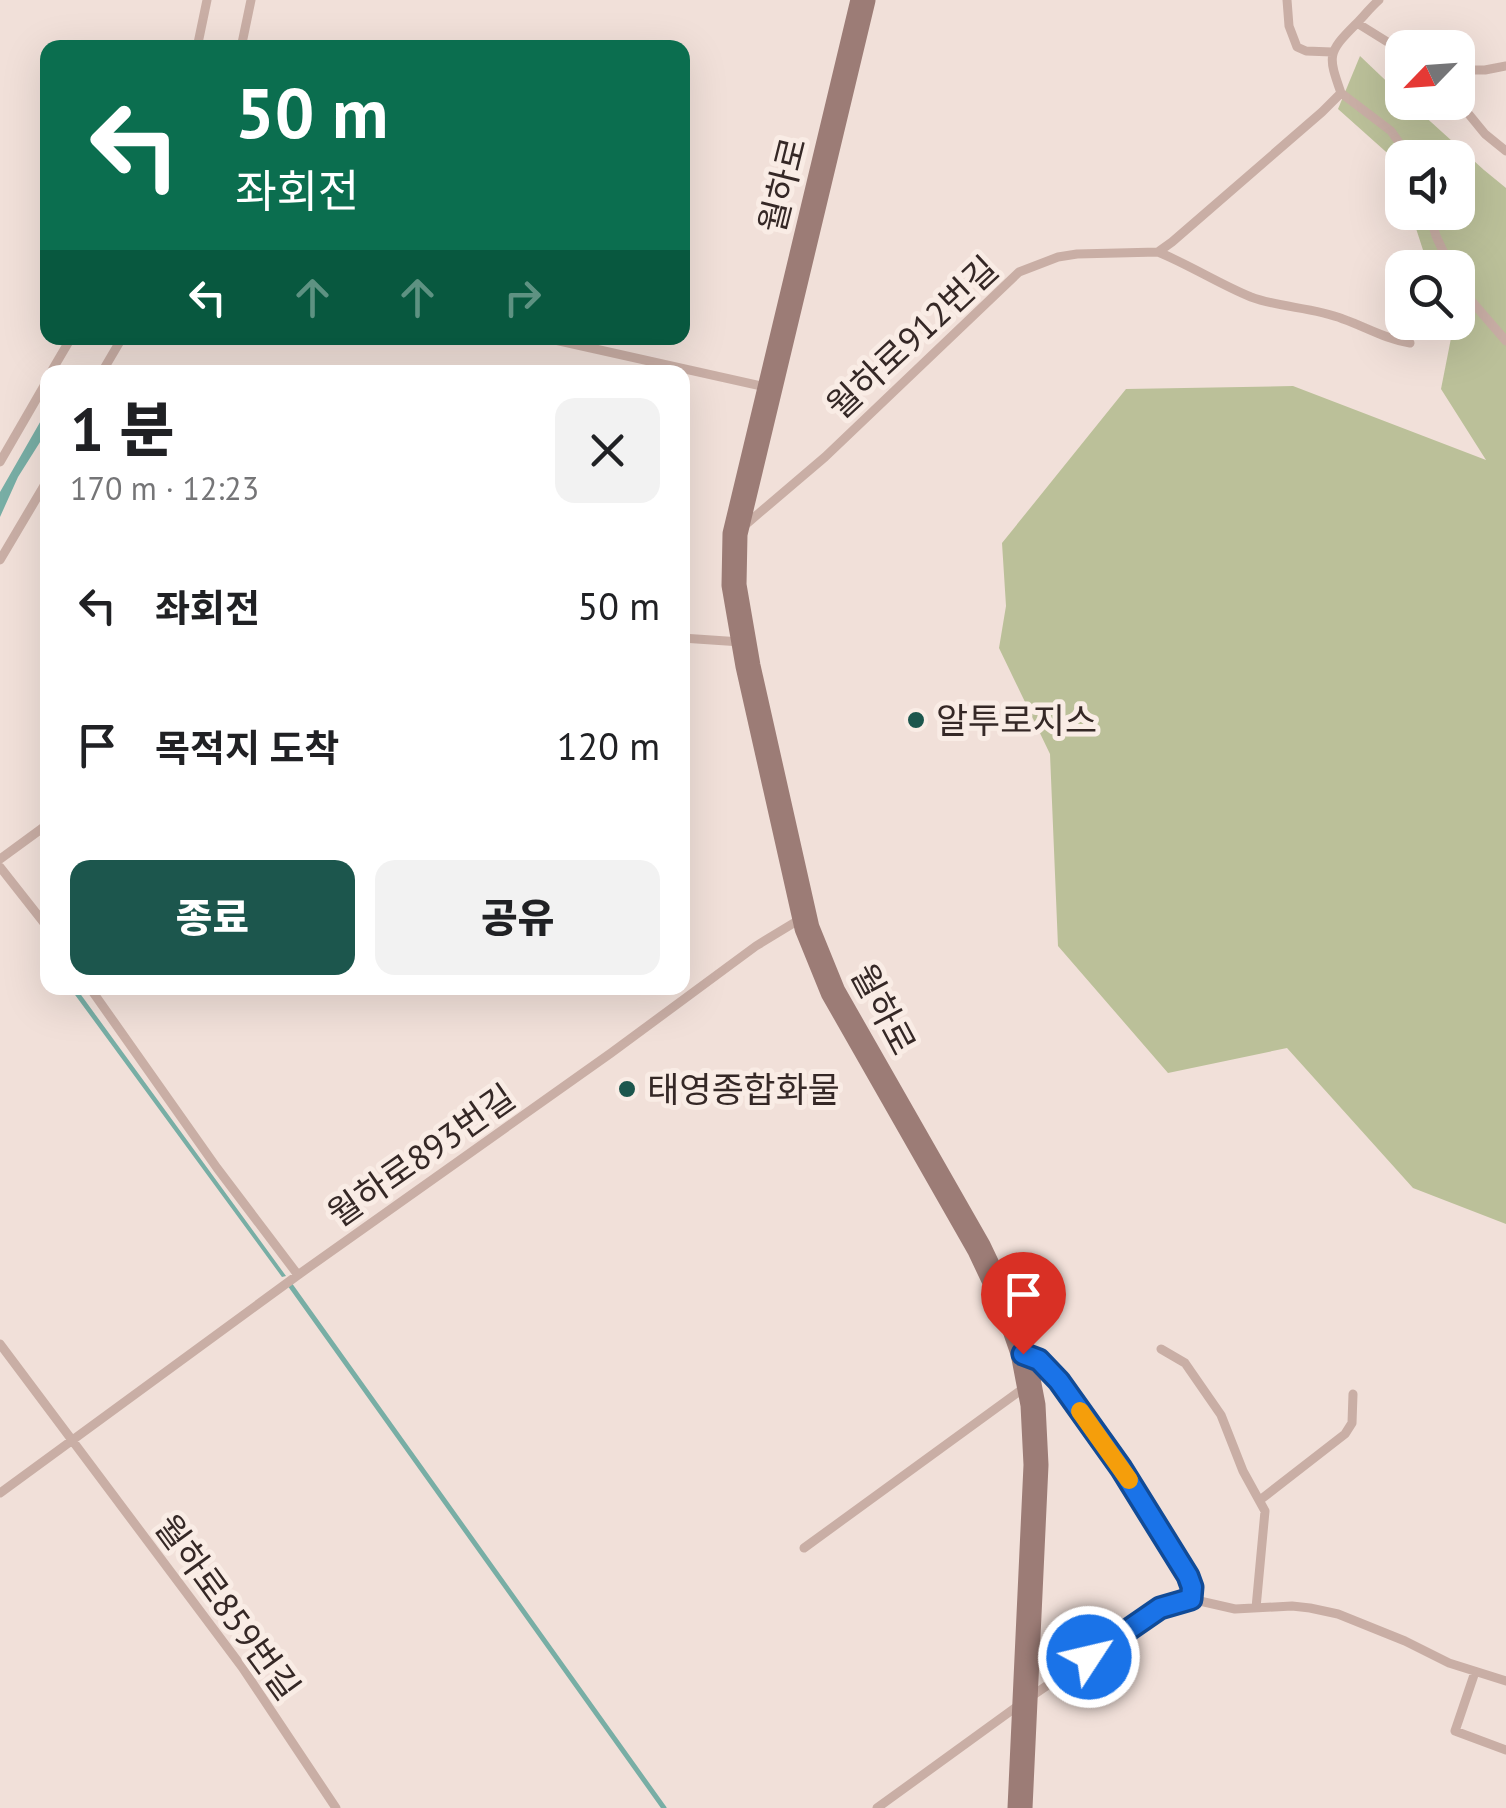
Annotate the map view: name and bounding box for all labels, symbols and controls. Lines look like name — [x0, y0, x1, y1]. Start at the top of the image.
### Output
north arrow — [1385, 30, 1475, 120]
map controls — [1385, 30, 1475, 340]
text: 50 m — [235, 67, 388, 157]
icon: left — [70, 80, 200, 210]
street label: 월하로 — [748, 133, 816, 237]
button: sound — [1385, 140, 1475, 230]
text: 좌회전 — [235, 161, 359, 219]
street label: 월하로912번길 — [817, 246, 1007, 428]
button: search — [1385, 250, 1475, 340]
icon: left — [180, 270, 235, 325]
icon: ahead — [285, 270, 340, 325]
icon: ahead — [390, 270, 445, 325]
icon: right — [495, 270, 550, 325]
text: 1 분 — [70, 390, 174, 468]
button: close — [555, 398, 660, 503]
text: 170 m · 12:23 — [70, 467, 259, 509]
icon: left — [70, 578, 125, 633]
text: 50 m — [578, 581, 660, 630]
text: 좌회전 — [155, 583, 260, 632]
place label: 알투로지스 — [936, 697, 1097, 743]
marker: 알투로지스 — [905, 709, 927, 731]
icon: arrive — [70, 718, 125, 773]
text: 120 m — [557, 721, 660, 770]
text: 목적지 도착 — [155, 723, 339, 772]
button: 종료 — [70, 860, 355, 975]
button: 공유 — [375, 860, 660, 975]
street label: 월하로 — [841, 956, 927, 1062]
place label: 태영종합화물 — [647, 1066, 840, 1112]
street label: 월하로893번길 — [318, 1074, 524, 1236]
marker: 태영종합화물 — [616, 1078, 638, 1100]
pin — [981, 1252, 1066, 1355]
icon: arrive — [996, 1267, 1051, 1322]
street label: 월하로859번길 — [145, 1505, 311, 1709]
position arrow — [1037, 1605, 1141, 1709]

